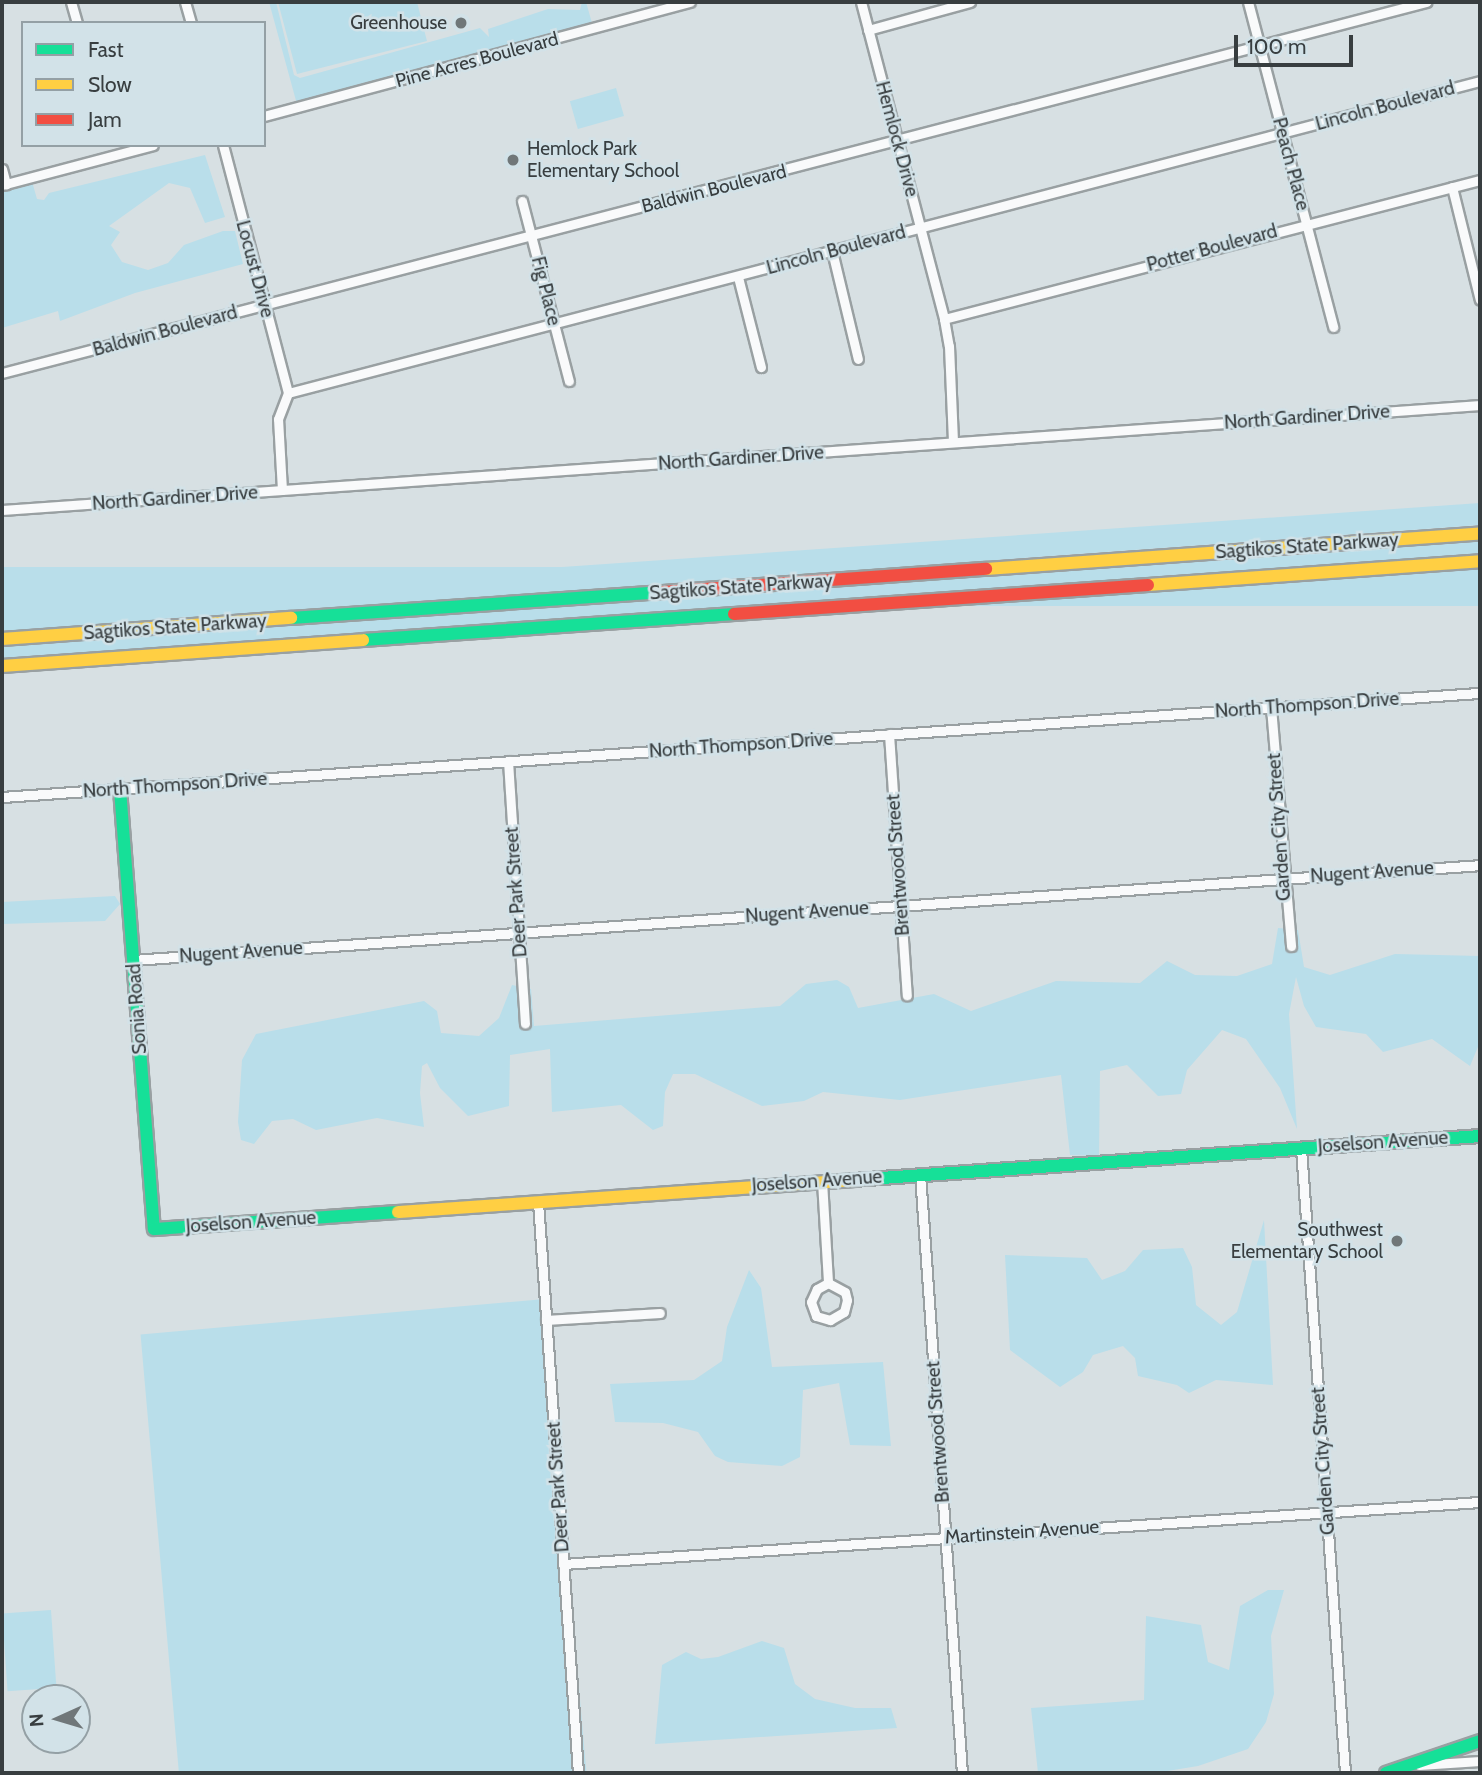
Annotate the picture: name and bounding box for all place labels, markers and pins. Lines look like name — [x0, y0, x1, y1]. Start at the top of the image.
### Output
place label: Greenhouse — [350, 12, 447, 34]
marker: Greenhouse — [453, 15, 469, 31]
place label: Hemlock Park Elementary School — [527, 138, 679, 182]
marker: Hemlock Park Elementary School — [505, 152, 521, 168]
place label: Southwest Elementary School — [1231, 1219, 1383, 1263]
marker: Southwest Elementary School — [1389, 1233, 1405, 1249]

